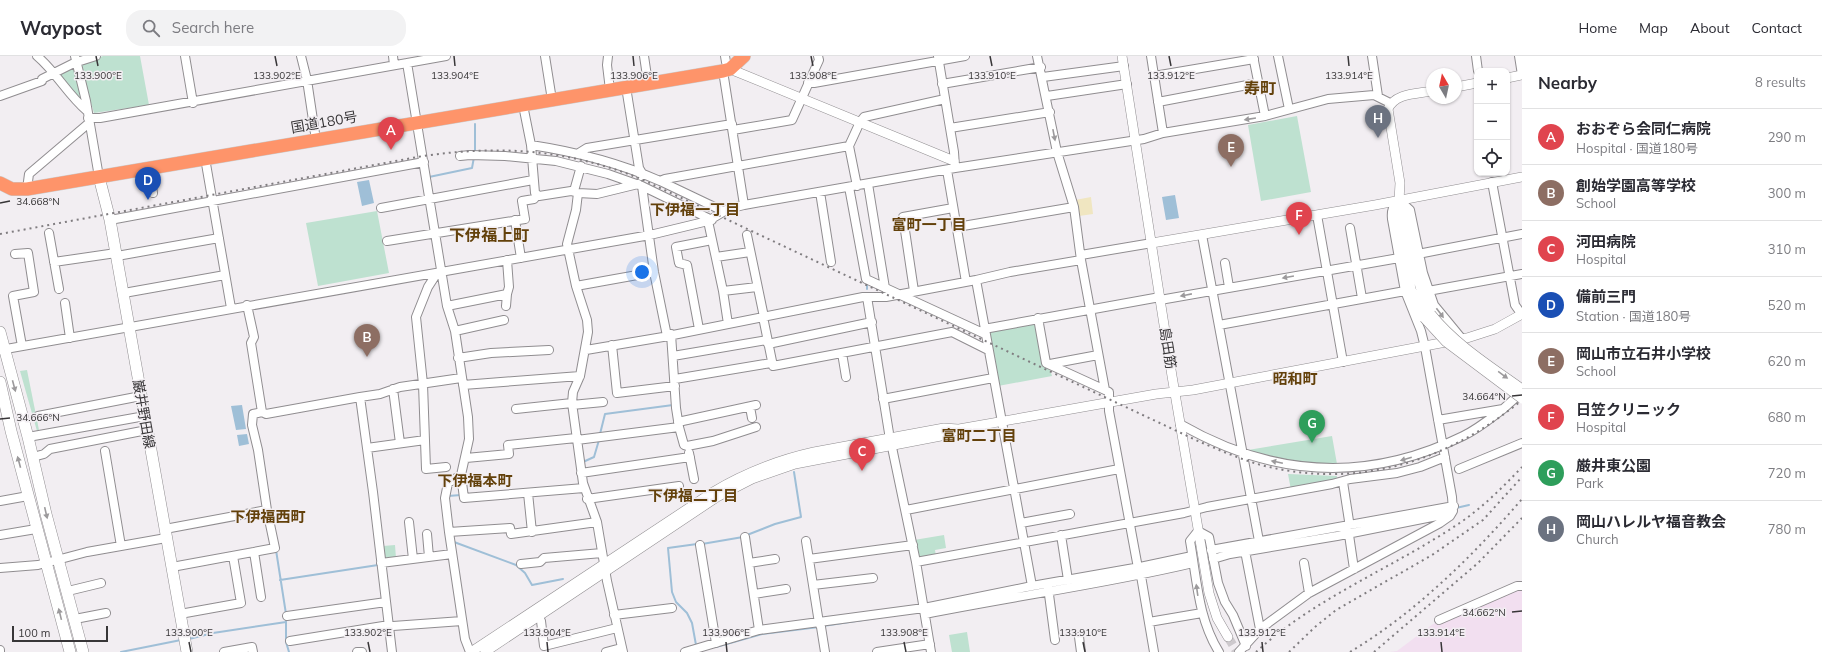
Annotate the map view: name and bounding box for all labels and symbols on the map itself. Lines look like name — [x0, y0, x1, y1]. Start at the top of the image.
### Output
north arrow — [1426, 68, 1462, 104]
text: 133.900°E — [74, 69, 122, 82]
text: 133.902°E — [253, 69, 301, 82]
text: 133.904°E — [431, 69, 479, 82]
text: 133.906°E — [610, 69, 658, 82]
text: 133.908°E — [789, 69, 837, 82]
text: 133.910°E — [968, 69, 1016, 82]
text: 133.912°E — [1147, 69, 1195, 82]
text: 133.914°E — [1325, 69, 1373, 82]
district label: 寿町 — [1244, 78, 1276, 98]
pin: H — [1365, 105, 1391, 138]
street label: 国道180号 — [289, 107, 359, 137]
one-way arrow — [1244, 116, 1256, 122]
pin: A — [378, 117, 404, 150]
one-way arrow — [1051, 129, 1057, 141]
pin: E — [1218, 134, 1244, 167]
pin: D — [135, 167, 161, 200]
text: 34.668°N — [16, 195, 60, 208]
district label: 下伊福一丁目 — [650, 200, 740, 219]
pin: F — [1286, 202, 1312, 235]
district label: 富町一丁目 — [891, 215, 967, 234]
district label: 下伊福上町 — [449, 225, 529, 245]
your location — [632, 262, 652, 282]
one-way arrow — [1282, 274, 1294, 280]
one-way arrow — [1180, 293, 1193, 299]
one-way arrow — [1436, 307, 1444, 318]
pin: B — [354, 324, 380, 357]
street label: 島田筋 — [1156, 326, 1180, 370]
district label: 昭和町 — [1272, 369, 1318, 388]
one-way arrow — [1497, 371, 1508, 379]
street label: 巌井野田線 — [129, 378, 159, 450]
one-way arrow — [11, 381, 17, 393]
text: 34.664°N — [1462, 390, 1506, 403]
pin: G — [1299, 410, 1325, 443]
text: 34.666°N — [16, 411, 60, 424]
district label: 富町二丁目 — [941, 426, 1017, 445]
pin: C — [849, 438, 875, 471]
one-way arrow — [16, 456, 22, 468]
one-way arrow — [1400, 456, 1412, 462]
one-way arrow — [1271, 458, 1284, 464]
district label: 下伊福本町 — [437, 471, 513, 490]
district label: 下伊福二丁目 — [648, 486, 738, 505]
one-way arrow — [43, 506, 49, 519]
district label: 下伊福西町 — [230, 507, 306, 526]
one-way arrow — [1194, 583, 1200, 596]
text: 34.662°N — [1462, 606, 1506, 619]
one-way arrow — [57, 608, 63, 620]
scale bar — [12, 624, 108, 643]
text: 133.900°E — [165, 626, 213, 639]
text: 133.902°E — [344, 626, 392, 639]
text: 133.904°E — [523, 626, 571, 639]
text: 133.906°E — [702, 626, 750, 639]
text: 133.908°E — [880, 626, 928, 639]
text: 133.910°E — [1059, 626, 1107, 639]
text: 133.912°E — [1238, 626, 1286, 639]
text: 133.914°E — [1417, 626, 1465, 639]

